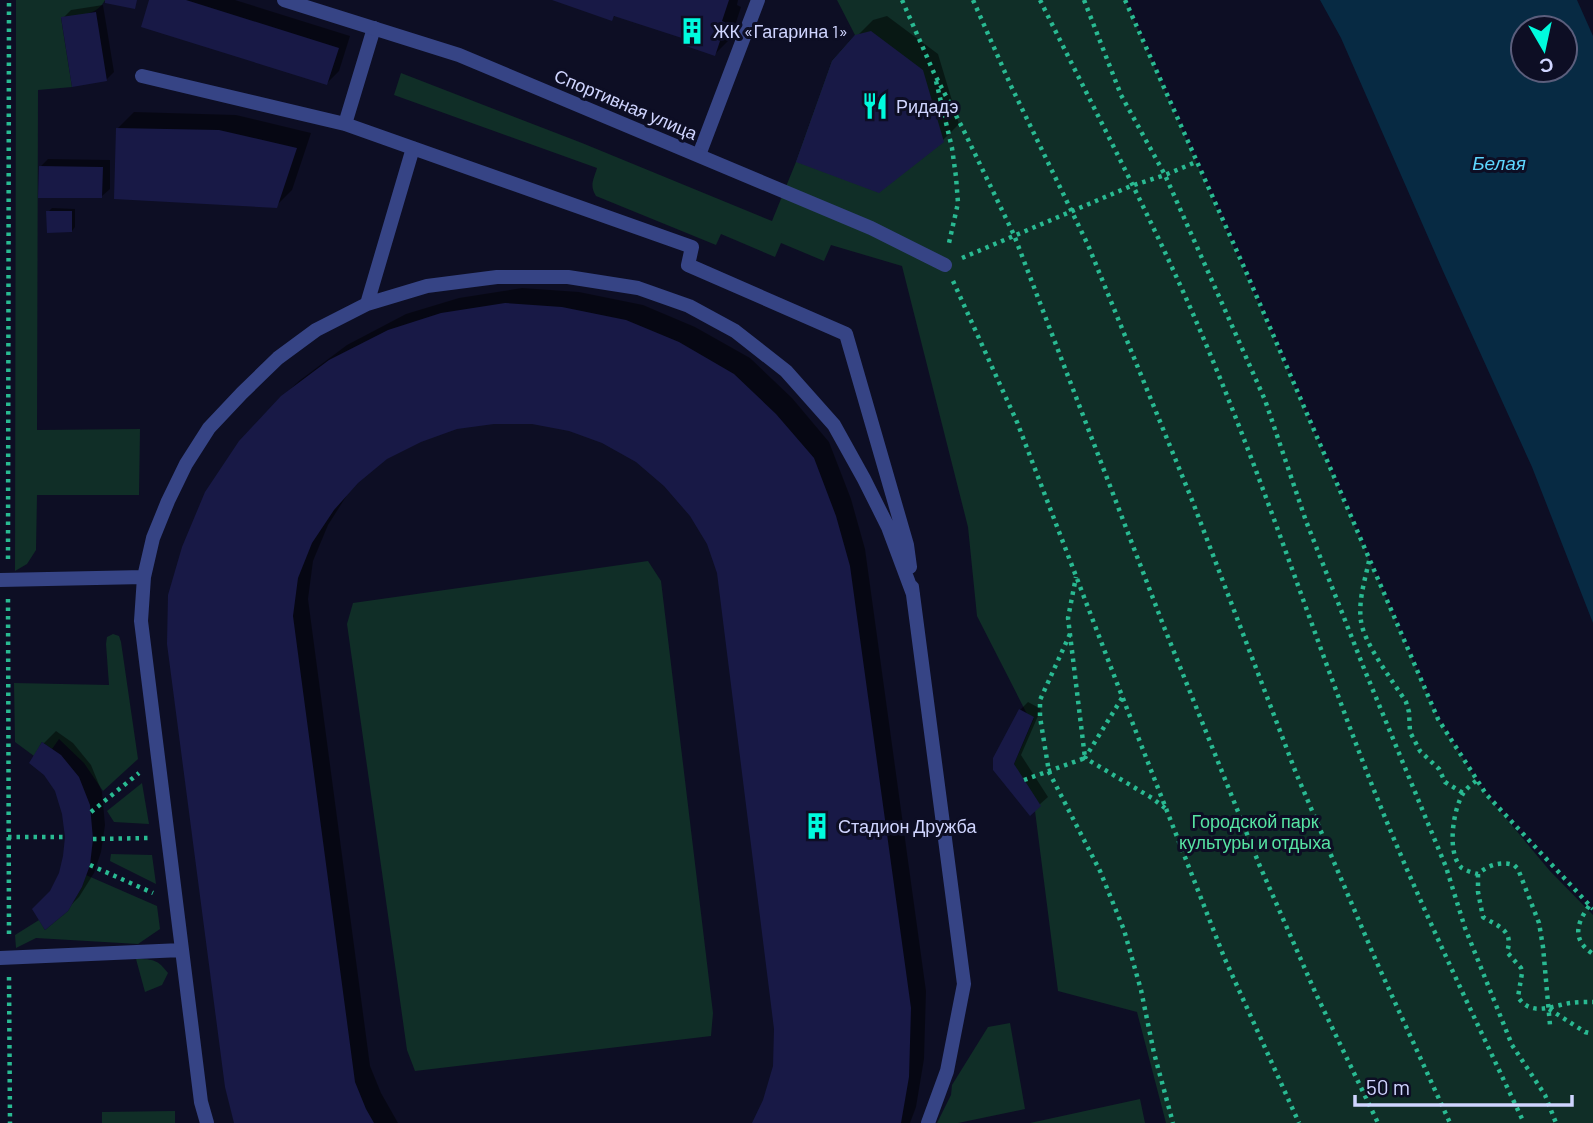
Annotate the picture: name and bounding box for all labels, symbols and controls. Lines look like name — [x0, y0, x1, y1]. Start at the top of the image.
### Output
north arrow — [1509, 14, 1579, 84]
building icon: ЖК «Гагарина 1» — [677, 16, 707, 46]
place label: ЖК «Гагарина 1» — [713, 20, 848, 42]
text: С — [1538, 54, 1555, 79]
street label: Спортивная улица — [551, 64, 702, 144]
restaurant icon: Ридадэ — [860, 91, 890, 121]
place label: Ридадэ — [896, 95, 958, 117]
water label: Белая — [1472, 151, 1526, 174]
park label: Городской парк культуры и отдыха — [1179, 810, 1332, 853]
building icon: Стадион Дружба — [802, 811, 832, 841]
place label: Стадион Дружба — [838, 815, 978, 837]
scale bar — [1355, 1064, 1572, 1108]
text: 50 m — [1366, 1074, 1410, 1099]

